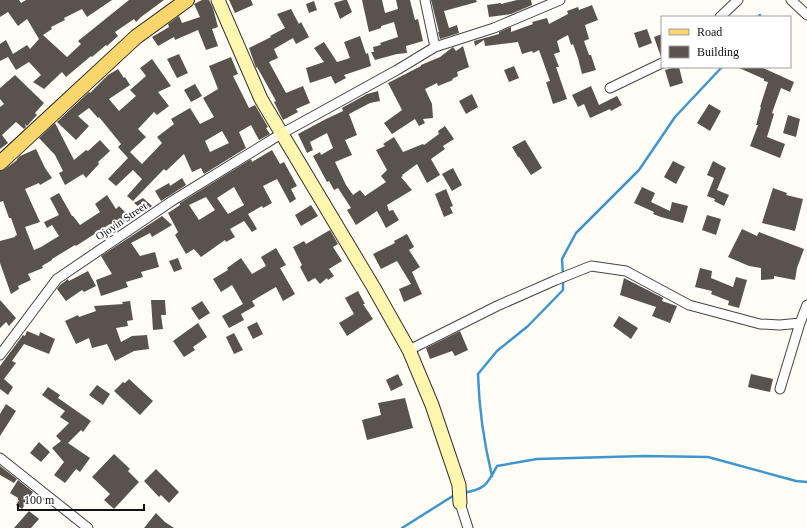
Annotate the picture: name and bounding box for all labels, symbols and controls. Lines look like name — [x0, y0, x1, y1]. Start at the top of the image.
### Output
legend — [661, 16, 791, 68]
text: Road — [697, 25, 722, 39]
text: Building — [697, 45, 739, 59]
street label: Ojoyin Street — [93, 200, 149, 242]
scale bar — [18, 486, 144, 512]
text: 100 m — [24, 493, 55, 507]

